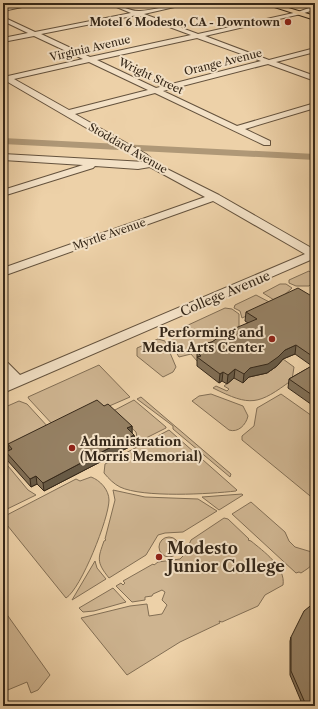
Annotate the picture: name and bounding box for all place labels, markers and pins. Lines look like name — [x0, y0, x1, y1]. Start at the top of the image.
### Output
place label: Motel 6 Modesto, CA - Downtown — [89, 15, 280, 29]
marker: Motel 6 Modesto, CA - Downtown — [283, 17, 293, 27]
place label: Performing and Media Arts Center — [142, 324, 265, 355]
marker: Performing and Media Arts Center — [267, 334, 277, 344]
place label: Administration (Morris Memorial) — [79, 433, 202, 464]
marker: Administration (Morris Memorial) — [67, 443, 77, 453]
place label: Modesto Junior College — [164, 538, 285, 576]
marker: Modesto Junior College — [154, 552, 164, 562]

